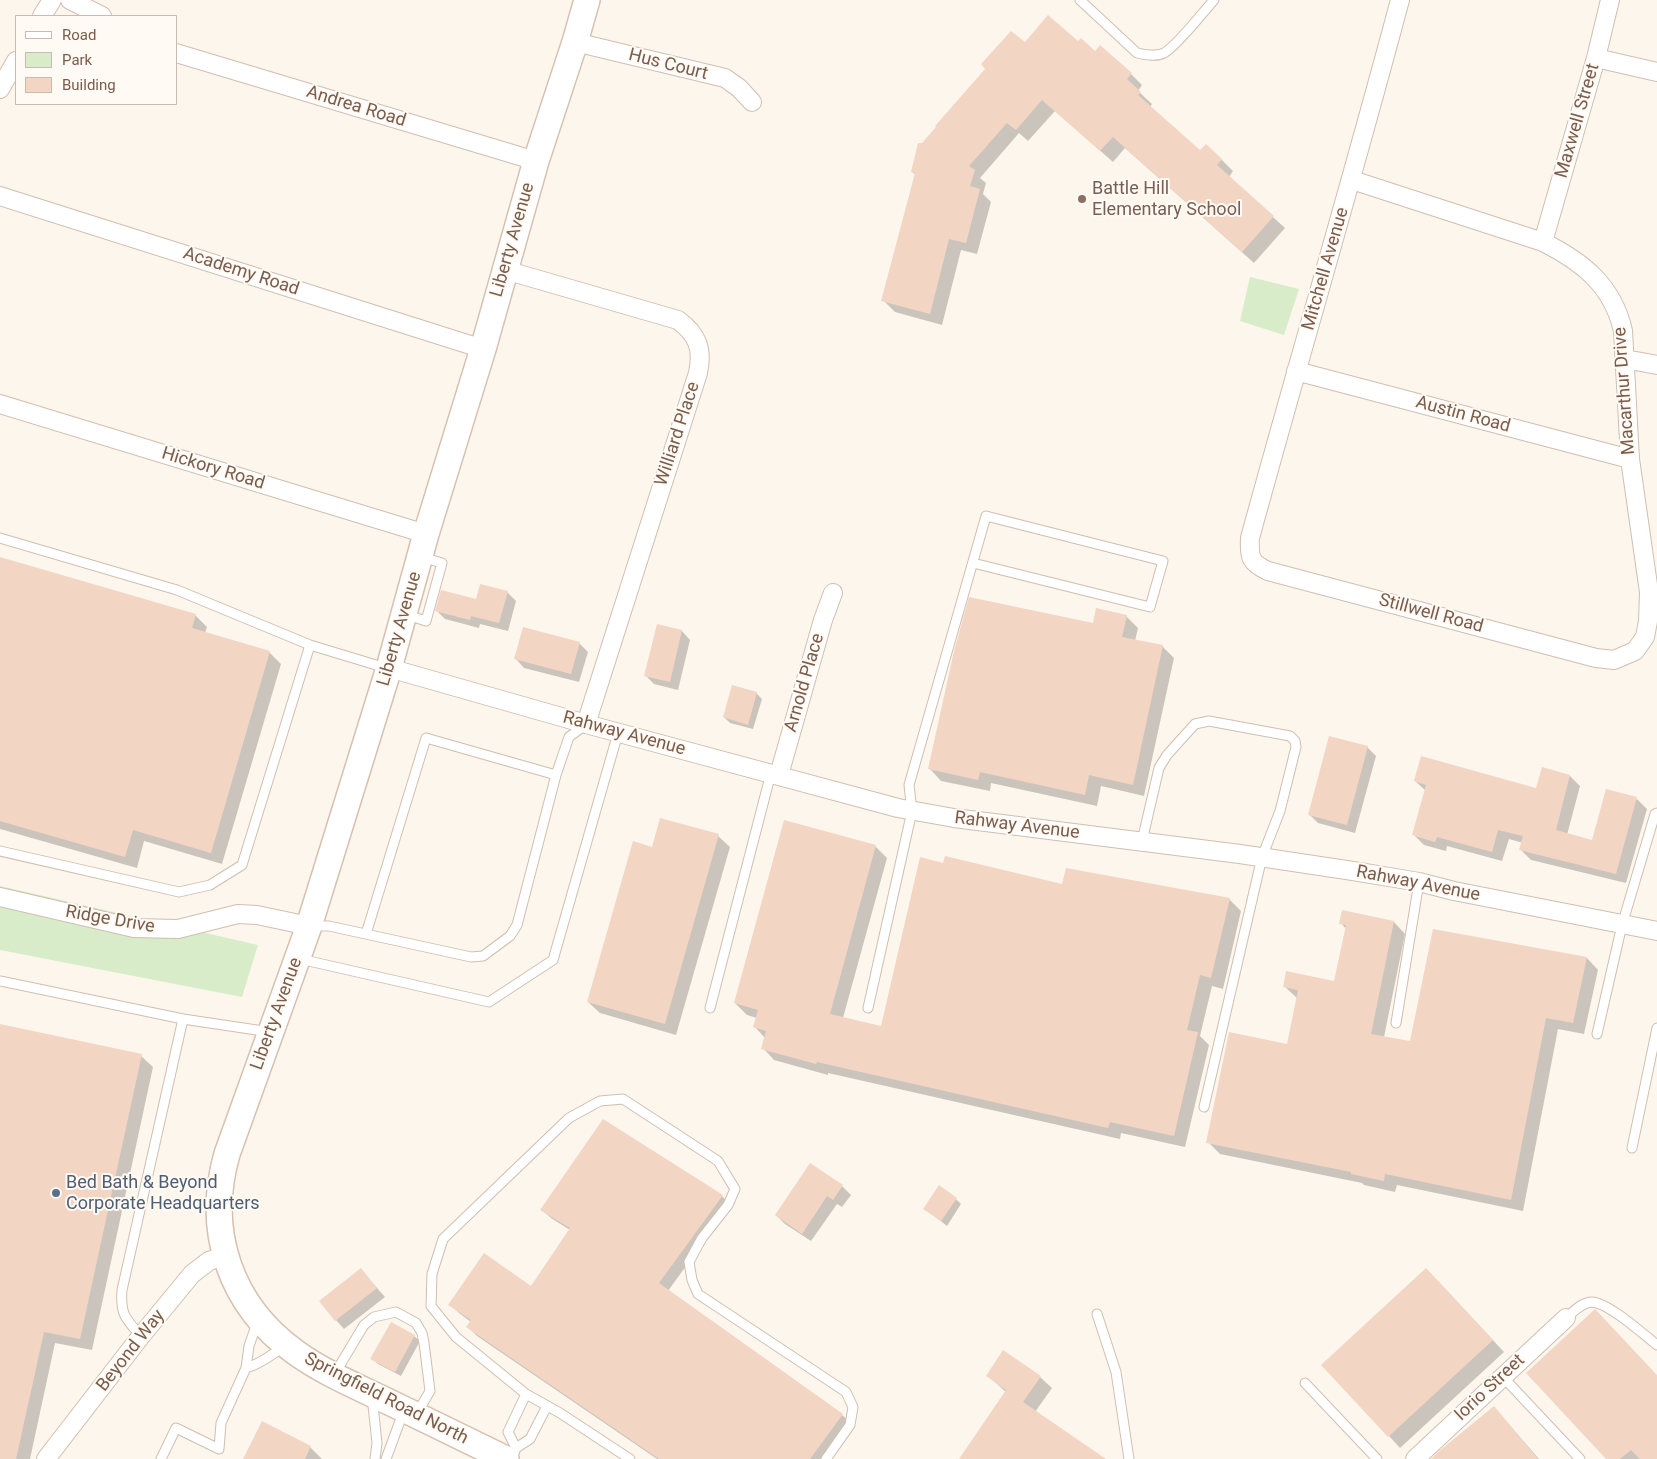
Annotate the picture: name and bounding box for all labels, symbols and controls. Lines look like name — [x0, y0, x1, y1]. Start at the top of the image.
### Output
legend — [15, 15, 178, 105]
text: Road — [62, 26, 96, 44]
street label: Hus Court — [626, 45, 710, 85]
text: Park — [62, 51, 92, 69]
street label: Maxwell Street — [1551, 61, 1605, 181]
text: Building — [62, 76, 116, 94]
street label: Andrea Road — [304, 82, 408, 132]
place label: Battle Hill Elementary School — [1092, 178, 1241, 220]
street label: Liberty Avenue — [486, 180, 540, 300]
marker: Battle Hill Elementary School — [1076, 193, 1088, 205]
street label: Mitchell Avenue — [1298, 205, 1354, 333]
street label: Academy Road — [180, 243, 302, 301]
street label: Macarthur Drive — [1610, 326, 1640, 456]
street label: Williard Place — [651, 379, 705, 489]
street label: Austin Road — [1413, 392, 1513, 438]
street label: Hickory Road — [159, 443, 267, 495]
street label: Liberty Avenue — [373, 569, 427, 689]
street label: Stillwell Road — [1376, 590, 1486, 638]
street label: Arnold Place — [781, 631, 829, 735]
street label: Rahway Avenue — [560, 707, 688, 761]
street label: Rahway Avenue — [953, 808, 1081, 844]
street label: Rahway Avenue — [1354, 861, 1482, 907]
street label: Ridge Drive — [64, 902, 156, 938]
street label: Liberty Avenue — [247, 955, 307, 1073]
place label: Bed Bath & Beyond Corporate Headquarters — [66, 1172, 260, 1214]
marker: Bed Bath & Beyond Corporate Headquarters — [50, 1187, 62, 1199]
street label: Beyond Way — [92, 1306, 170, 1396]
street label: Springfield Road North — [300, 1348, 472, 1450]
street label: Iorio Street — [1451, 1350, 1529, 1426]

